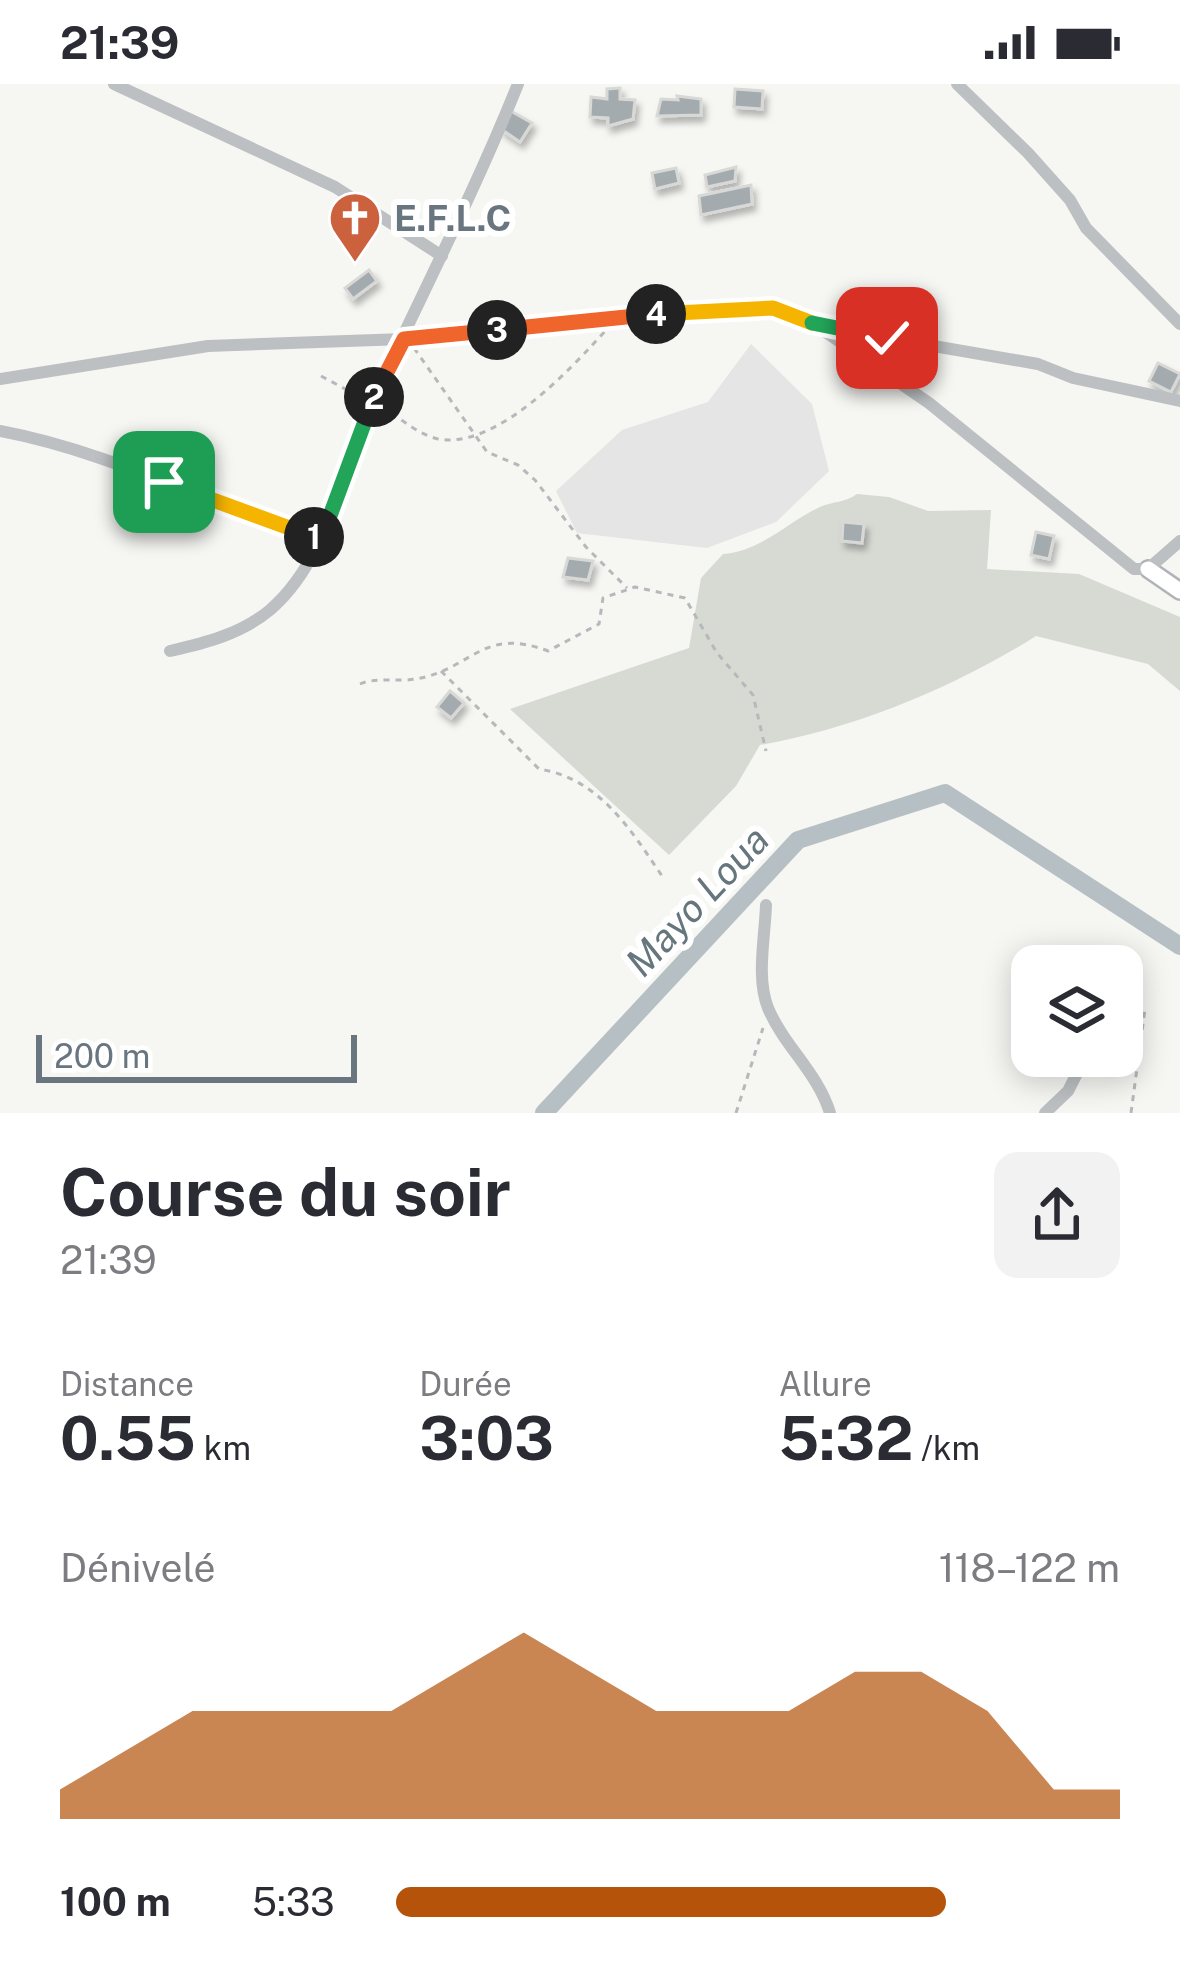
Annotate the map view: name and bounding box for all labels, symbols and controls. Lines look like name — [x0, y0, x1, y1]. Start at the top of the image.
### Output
text: 21:39 — [60, 16, 179, 69]
church icon: E.F.L.C — [327, 190, 383, 264]
place label: E.F.L.C — [394, 197, 511, 239]
pin: 4 — [626, 284, 686, 344]
pin — [836, 287, 938, 389]
text: 4 — [645, 295, 667, 333]
pin: 3 — [467, 300, 527, 360]
icon: check — [854, 305, 920, 371]
text: 3 — [486, 311, 508, 349]
pin: 2 — [344, 367, 404, 427]
text: 2 — [364, 378, 384, 416]
pin — [113, 431, 215, 533]
icon: arrive — [131, 449, 197, 515]
pin: 1 — [284, 507, 344, 567]
text: 1 — [307, 518, 321, 556]
water label: Mayo Loua — [616, 817, 778, 985]
map controls — [1011, 945, 1143, 1077]
button: layers — [1011, 945, 1143, 1077]
scale bar — [36, 1029, 357, 1082]
text: 200 m — [54, 1037, 150, 1075]
button: share — [994, 1152, 1120, 1278]
text: Course du soir — [60, 1153, 511, 1231]
text: 21:39 — [60, 1237, 157, 1283]
text: Distance — [60, 1365, 194, 1403]
text: Durée — [419, 1365, 512, 1403]
text: Allure — [779, 1365, 872, 1403]
text: 0.55 — [60, 1403, 196, 1474]
text: 3:03 — [419, 1403, 554, 1474]
text: 5:32 — [779, 1403, 913, 1474]
text: km — [196, 1429, 251, 1467]
text: /km — [913, 1429, 980, 1467]
text: Dénivelé — [60, 1545, 216, 1591]
text: 118–122 m — [939, 1545, 1120, 1591]
text: 100 m — [60, 1879, 171, 1925]
text: 5:33 — [252, 1879, 335, 1925]

